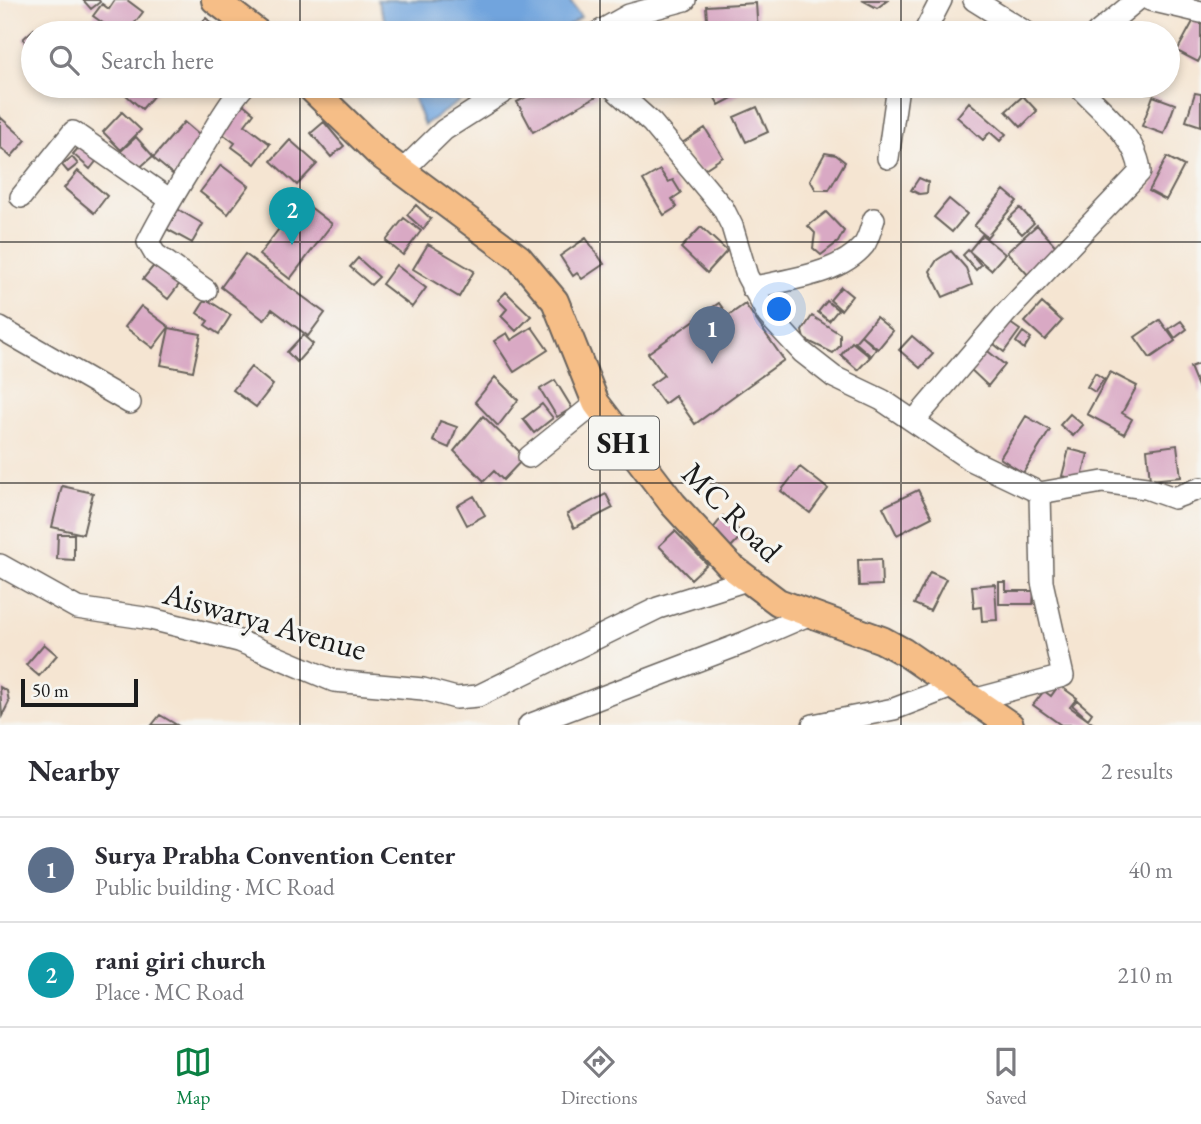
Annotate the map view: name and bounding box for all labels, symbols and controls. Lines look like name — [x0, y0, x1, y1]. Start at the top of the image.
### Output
search box — [21, 21, 1180, 98]
icon: search — [45, 41, 83, 79]
text: Search here — [101, 43, 214, 77]
pin: 2 — [269, 187, 315, 245]
your location — [762, 292, 796, 326]
pin: 1 — [689, 306, 735, 364]
road number: SH1 — [589, 416, 659, 470]
street label: MC Road — [673, 453, 792, 572]
street label: Aiswarya Avenue — [157, 572, 372, 670]
scale bar — [21, 676, 138, 708]
text: 50 m — [32, 678, 69, 703]
text: Nearby — [28, 751, 120, 790]
text: 2 results — [1101, 756, 1173, 786]
text: Surya Prabha Convention Center — [95, 838, 455, 872]
text: 1 — [45, 855, 57, 885]
text: 40 m — [1128, 855, 1173, 885]
text: Public building · MC Road — [95, 872, 335, 902]
text: rani giri church — [95, 943, 266, 977]
text: 2 — [45, 960, 57, 990]
text: 210 m — [1117, 960, 1173, 990]
text: Place · MC Road — [95, 977, 244, 1007]
tab: Map — [174, 1043, 212, 1110]
tab: Directions — [561, 1043, 637, 1110]
tab: Saved — [986, 1043, 1027, 1110]

